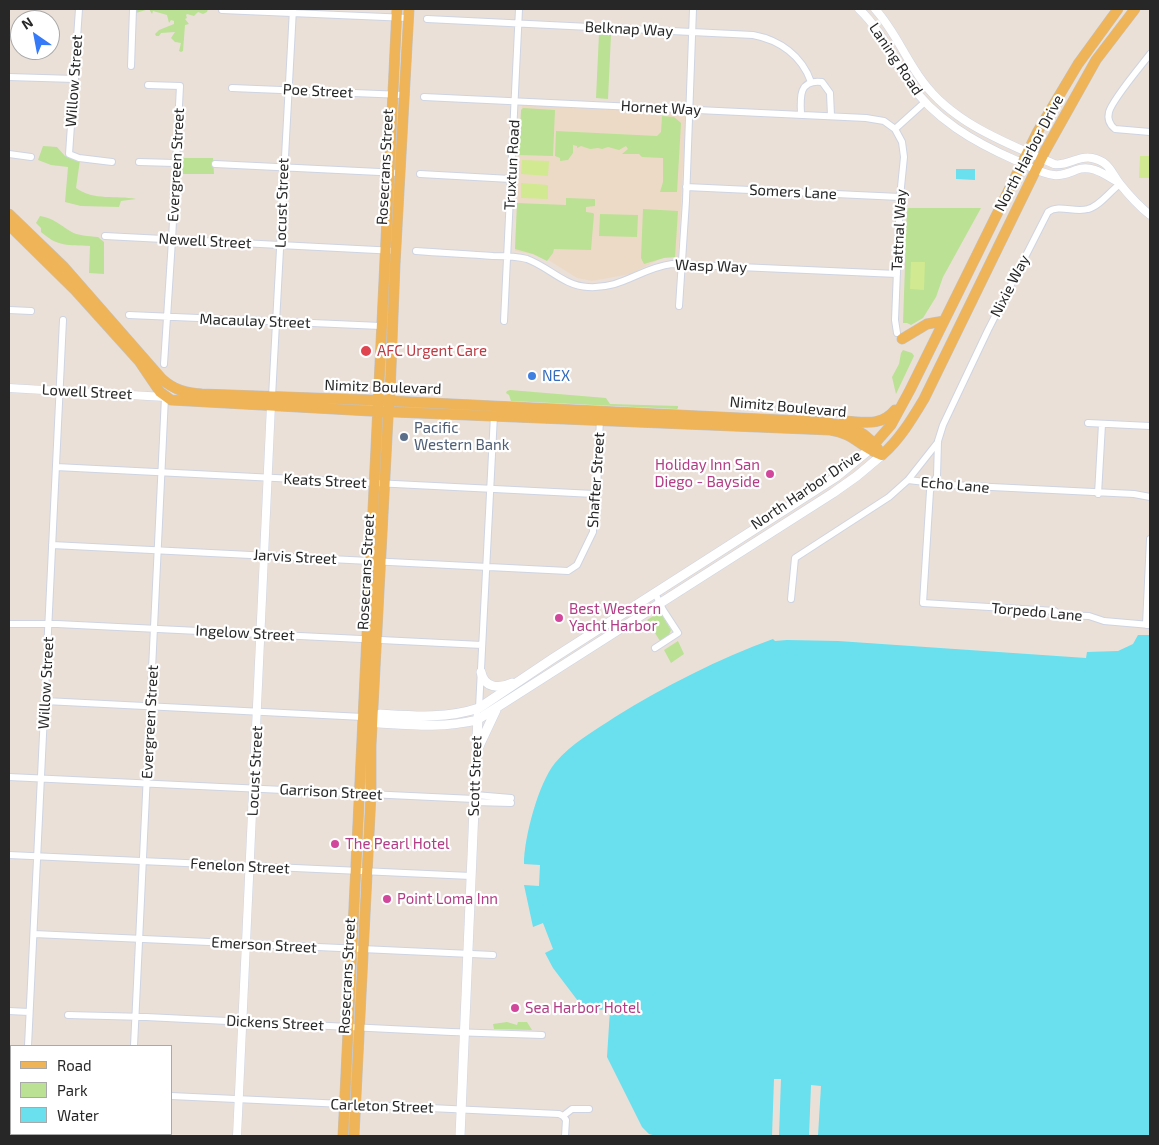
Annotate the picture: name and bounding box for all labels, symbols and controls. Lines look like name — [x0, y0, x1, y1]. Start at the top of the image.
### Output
north arrow — [10, 10, 60, 60]
text: N — [18, 13, 36, 33]
street label: Belknap Way — [584, 18, 674, 40]
street label: Laning Road — [865, 19, 927, 99]
street label: Willow Street — [62, 34, 86, 128]
street label: Poe Street — [282, 80, 354, 102]
street label: North Harbor Drive — [991, 92, 1067, 214]
street label: Hornet Way — [620, 97, 702, 119]
street label: Evergreen Street — [164, 107, 188, 223]
street label: Rosecrans Street — [373, 108, 397, 226]
street label: Truxtun Road — [501, 119, 523, 211]
street label: Locust Street — [271, 157, 293, 249]
street label: Somers Lane — [749, 181, 837, 203]
street label: Tattnal Way — [888, 189, 910, 271]
street label: Newell Street — [158, 230, 252, 252]
street label: Nixie Way — [987, 252, 1033, 320]
street label: Wasp Way — [675, 256, 747, 276]
street label: Macaulay Street — [199, 310, 311, 332]
place label: AFC Urgent Care — [377, 342, 487, 360]
marker: AFC Urgent Care — [359, 344, 373, 358]
place label: NEX — [542, 367, 570, 385]
marker: NEX — [526, 370, 538, 382]
street label: Nimitz Boulevard — [324, 376, 442, 398]
street label: Lowell Street — [41, 381, 133, 403]
street label: Nimitz Boulevard — [729, 393, 847, 421]
place label: Pacific Western Bank — [414, 419, 509, 454]
marker: Pacific Western Bank — [398, 431, 410, 443]
street label: Shafter Street — [584, 432, 608, 528]
street label: North Harbor Drive — [747, 446, 865, 534]
place label: Holiday Inn San Diego - Bayside — [655, 456, 760, 491]
marker: Holiday Inn San Diego - Bayside — [764, 468, 776, 480]
street label: Keats Street — [283, 470, 367, 492]
street label: Echo Lane — [920, 473, 990, 497]
street label: Rosecrans Street — [354, 513, 378, 631]
street label: Jarvis Street — [253, 546, 337, 568]
street label: Torpedo Lane — [991, 599, 1083, 625]
place label: Best Western Yacht Harbor — [569, 600, 661, 635]
marker: Best Western Yacht Harbor — [553, 612, 565, 624]
street label: Ingelow Street — [195, 621, 295, 645]
street label: Willow Street — [35, 636, 57, 730]
street label: Evergreen Street — [138, 664, 162, 780]
street label: Locust Street — [244, 725, 266, 817]
street label: Scott Street — [465, 735, 485, 817]
street label: Garrison Street — [279, 780, 383, 804]
place label: The Pearl Hotel — [345, 835, 449, 853]
marker: The Pearl Hotel — [329, 838, 341, 850]
street label: Fenelon Street — [190, 854, 290, 878]
place label: Point Loma Inn — [397, 890, 498, 908]
marker: Point Loma Inn — [381, 893, 393, 905]
street label: Rosecrans Street — [335, 917, 359, 1035]
street label: Emerson Street — [211, 933, 317, 957]
place label: Sea Harbor Hotel — [525, 999, 640, 1017]
marker: Sea Harbor Hotel — [509, 1002, 521, 1014]
street label: Dickens Street — [226, 1011, 324, 1035]
legend — [10, 1045, 172, 1135]
text: Road — [57, 1056, 92, 1074]
text: Park — [57, 1081, 88, 1099]
street label: Carleton Street — [330, 1095, 434, 1117]
text: Water — [57, 1106, 99, 1124]

